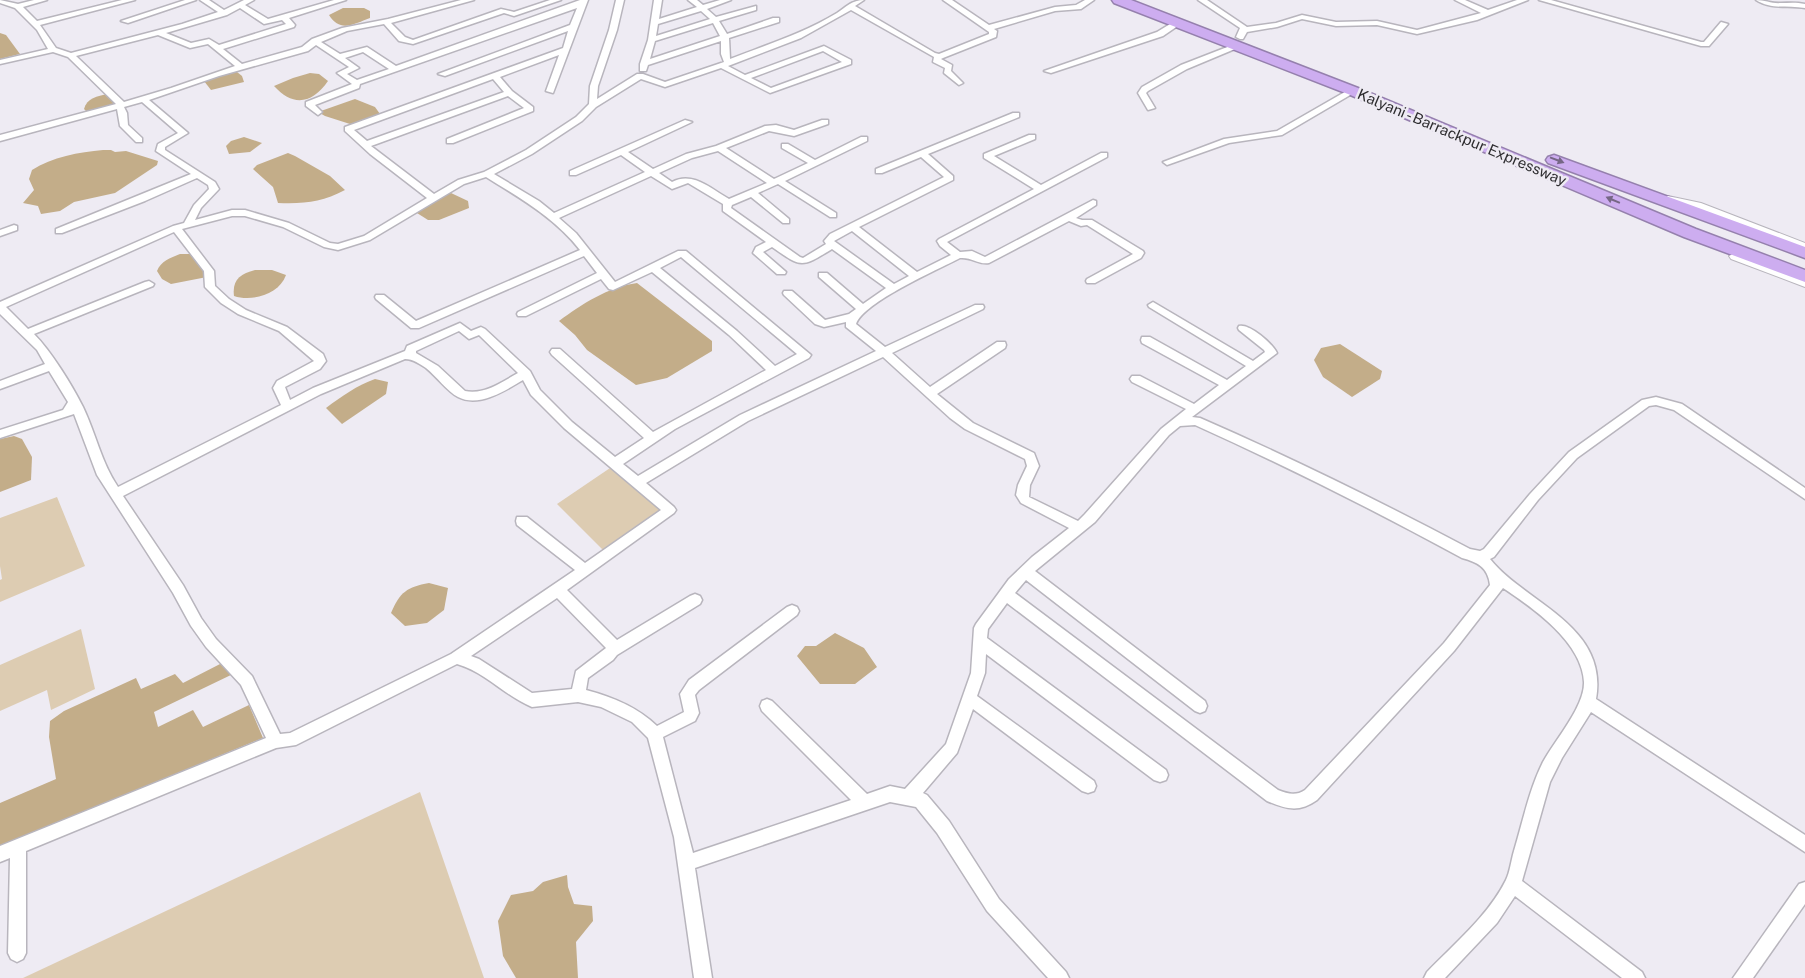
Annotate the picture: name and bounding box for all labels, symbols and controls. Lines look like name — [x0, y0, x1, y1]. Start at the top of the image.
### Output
street label: Kalyani - Barrackpur Expressway — [1355, 85, 1569, 189]
one-way arrow — [1550, 157, 1564, 165]
one-way arrow — [1606, 196, 1620, 204]

